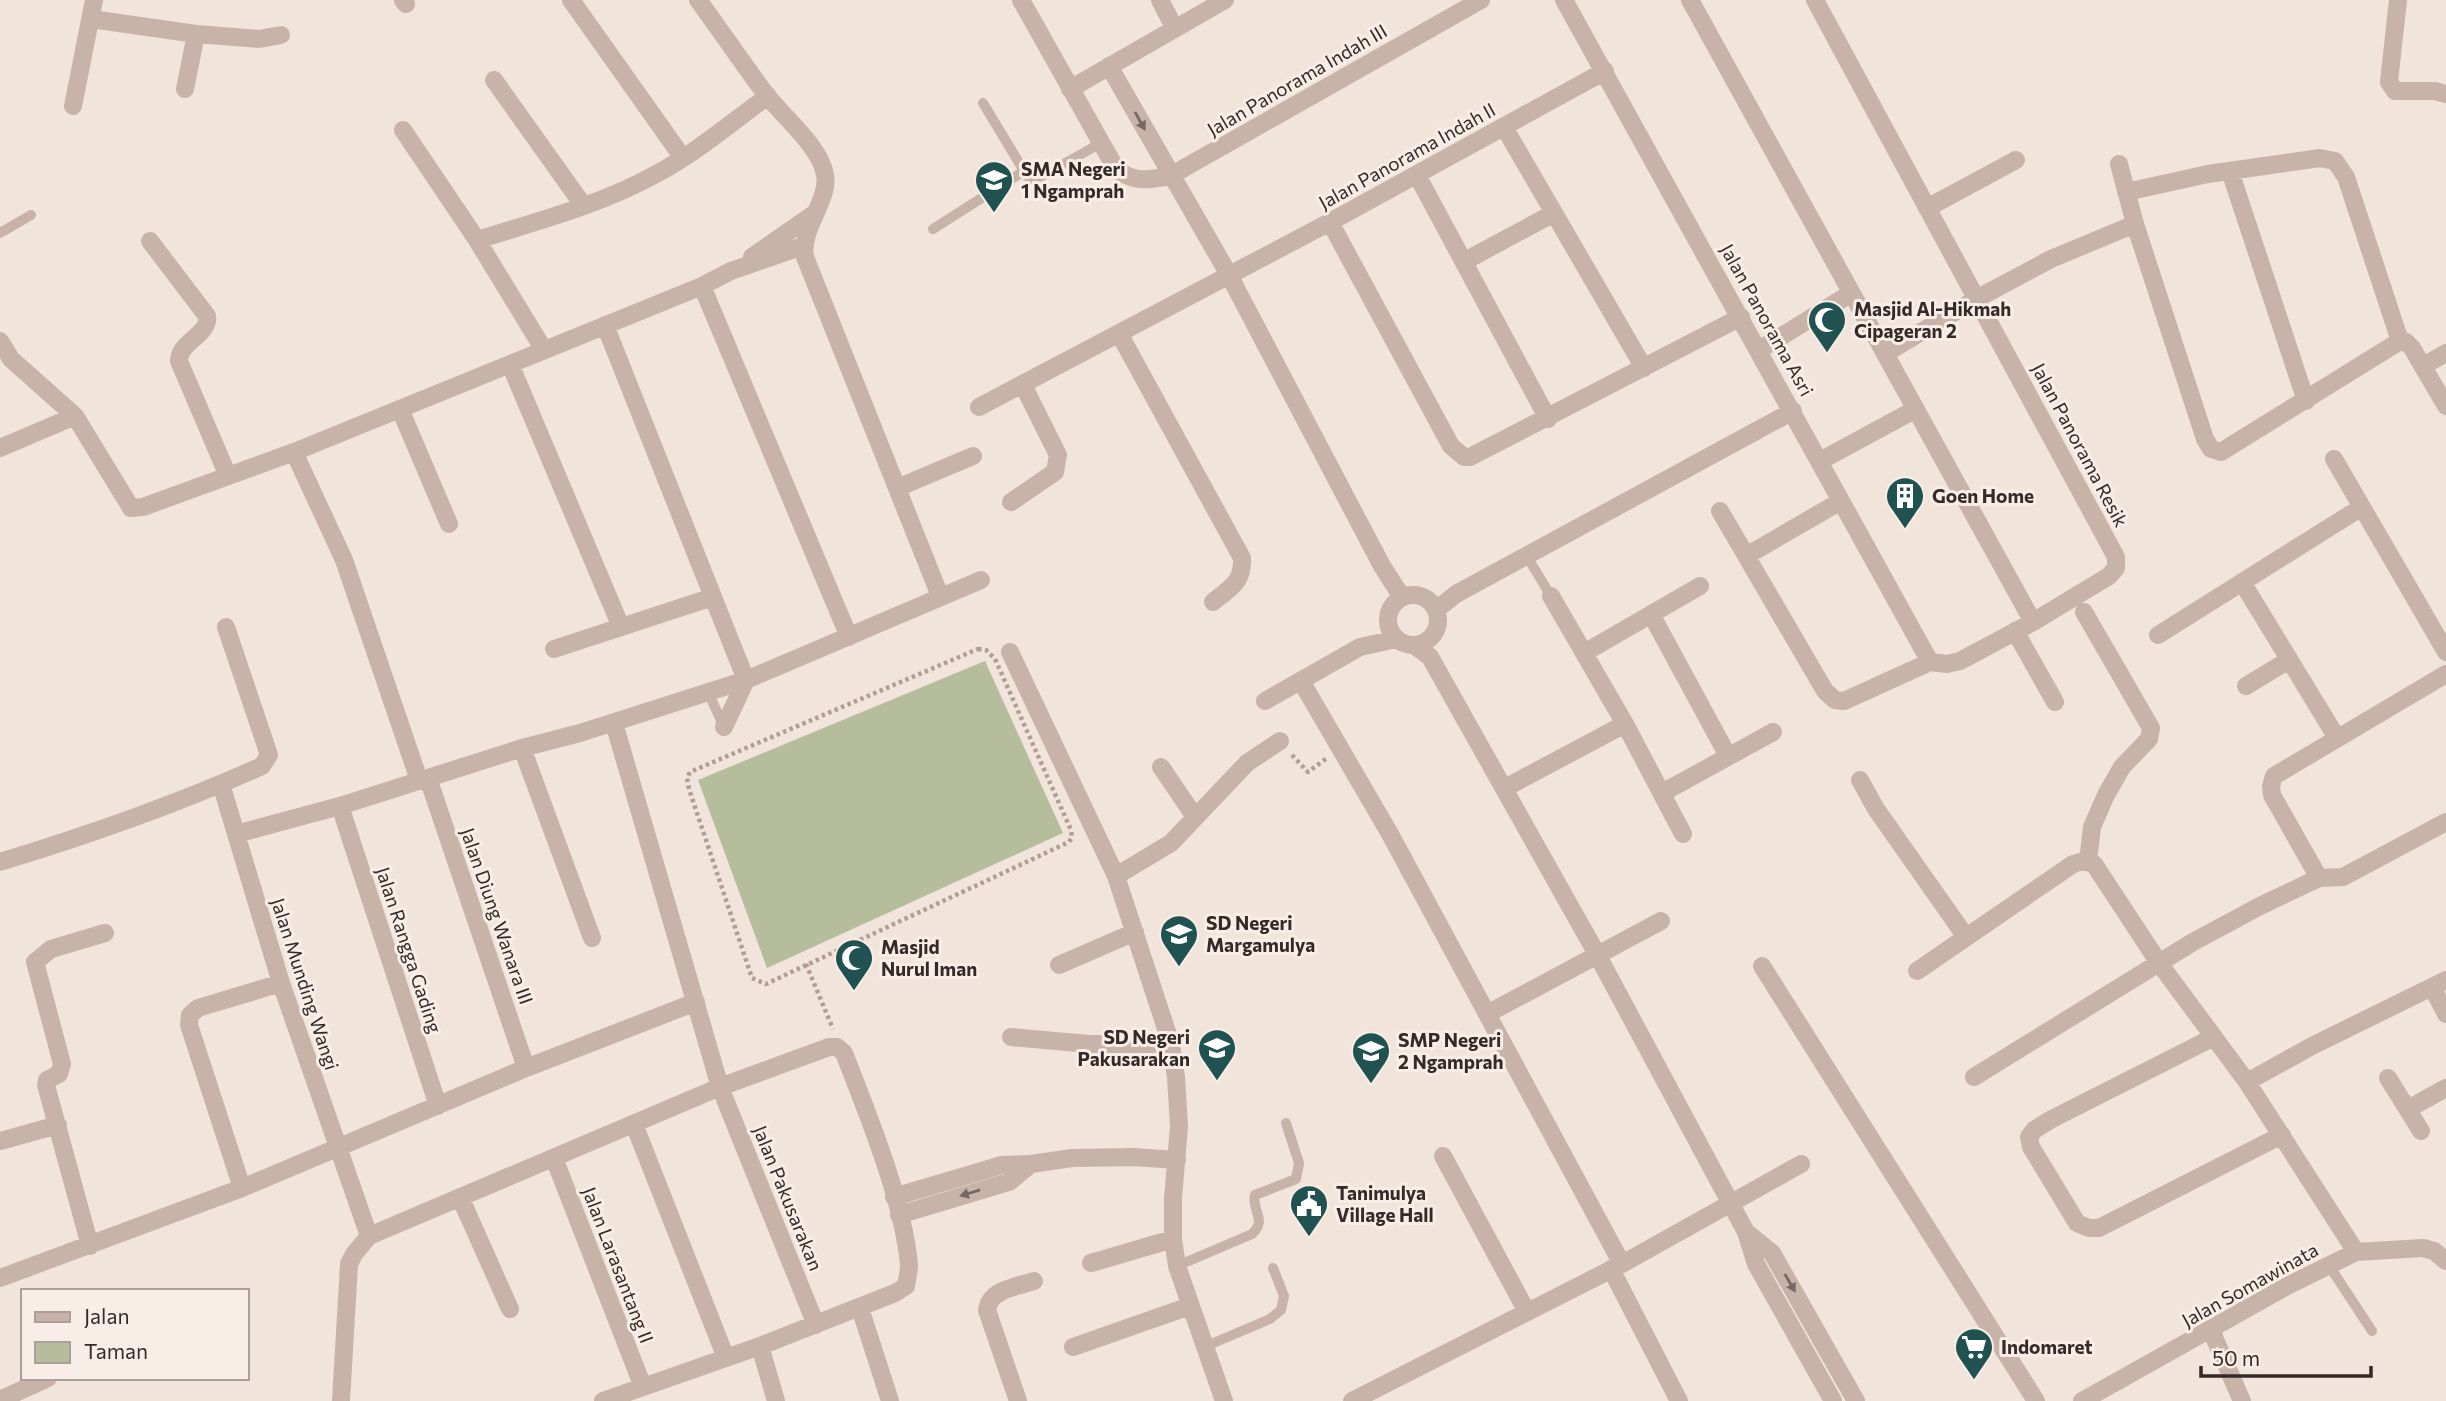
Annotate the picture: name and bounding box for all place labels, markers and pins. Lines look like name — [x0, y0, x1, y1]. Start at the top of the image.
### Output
place label: SMA Negeri 1 Ngamprah — [1021, 157, 1126, 202]
school or university icon: SMA Negeri 1 Ngamprah — [973, 159, 1015, 214]
place label: Masjid Al-Hikmah Cipageran 2 — [1854, 297, 2011, 342]
mosque icon: Masjid Al-Hikmah Cipageran 2 — [1806, 299, 1848, 354]
building icon: Goen Home — [1884, 475, 1926, 530]
place label: Goen Home — [1932, 484, 2034, 507]
place label: SD Negeri Margamulya — [1206, 911, 1315, 956]
school or university icon: SD Negeri Margamulya — [1158, 913, 1200, 968]
place label: Masjid Nurul Iman — [881, 935, 977, 980]
mosque icon: Masjid Nurul Iman — [833, 937, 875, 992]
place label: SD Negeri Pakusarakan — [1077, 1025, 1190, 1070]
school or university icon: SD Negeri Pakusarakan — [1196, 1027, 1238, 1082]
place label: SMP Negeri 2 Ngamprah — [1398, 1028, 1504, 1073]
school or university icon: SMP Negeri 2 Ngamprah — [1350, 1030, 1392, 1085]
place label: Tanimulya Village Hall — [1336, 1181, 1434, 1226]
public building icon: Tanimulya Village Hall — [1288, 1183, 1330, 1238]
supermarket icon: Indomaret — [1953, 1326, 1995, 1381]
place label: Indomaret — [2001, 1335, 2093, 1358]

